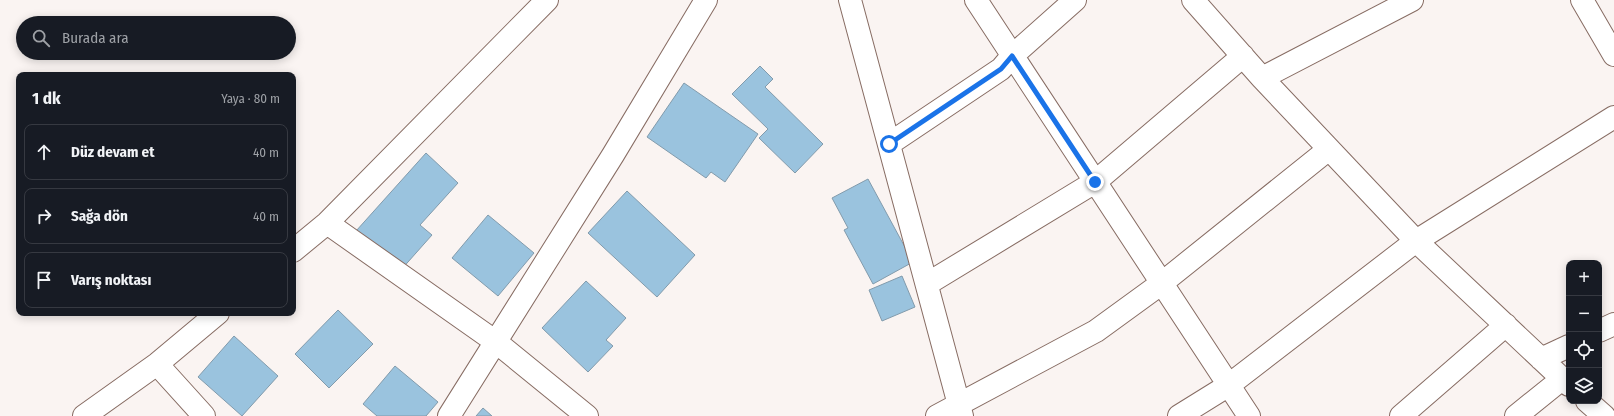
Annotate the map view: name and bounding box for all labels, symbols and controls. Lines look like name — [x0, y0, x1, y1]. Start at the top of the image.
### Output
search box — [16, 16, 296, 60]
icon: search — [30, 27, 52, 49]
text: Burada ara — [62, 29, 129, 47]
text: 1 dk — [32, 88, 61, 109]
text: Yaya · 80 m — [221, 91, 280, 106]
route start — [880, 135, 898, 153]
icon: ahead — [33, 141, 55, 163]
text: Düz devam et — [71, 143, 154, 161]
text: 40 m — [253, 145, 279, 160]
route end — [1086, 173, 1104, 191]
icon: right — [33, 205, 55, 227]
text: Sağa dön — [71, 207, 128, 225]
text: 40 m — [253, 209, 279, 224]
map controls — [1566, 260, 1602, 404]
button: + — [1566, 260, 1602, 296]
icon: arrive — [33, 269, 55, 291]
text: Varış noktası — [71, 271, 151, 289]
button: − — [1566, 296, 1602, 332]
button: locate — [1566, 332, 1602, 368]
button: layers — [1566, 368, 1602, 404]

